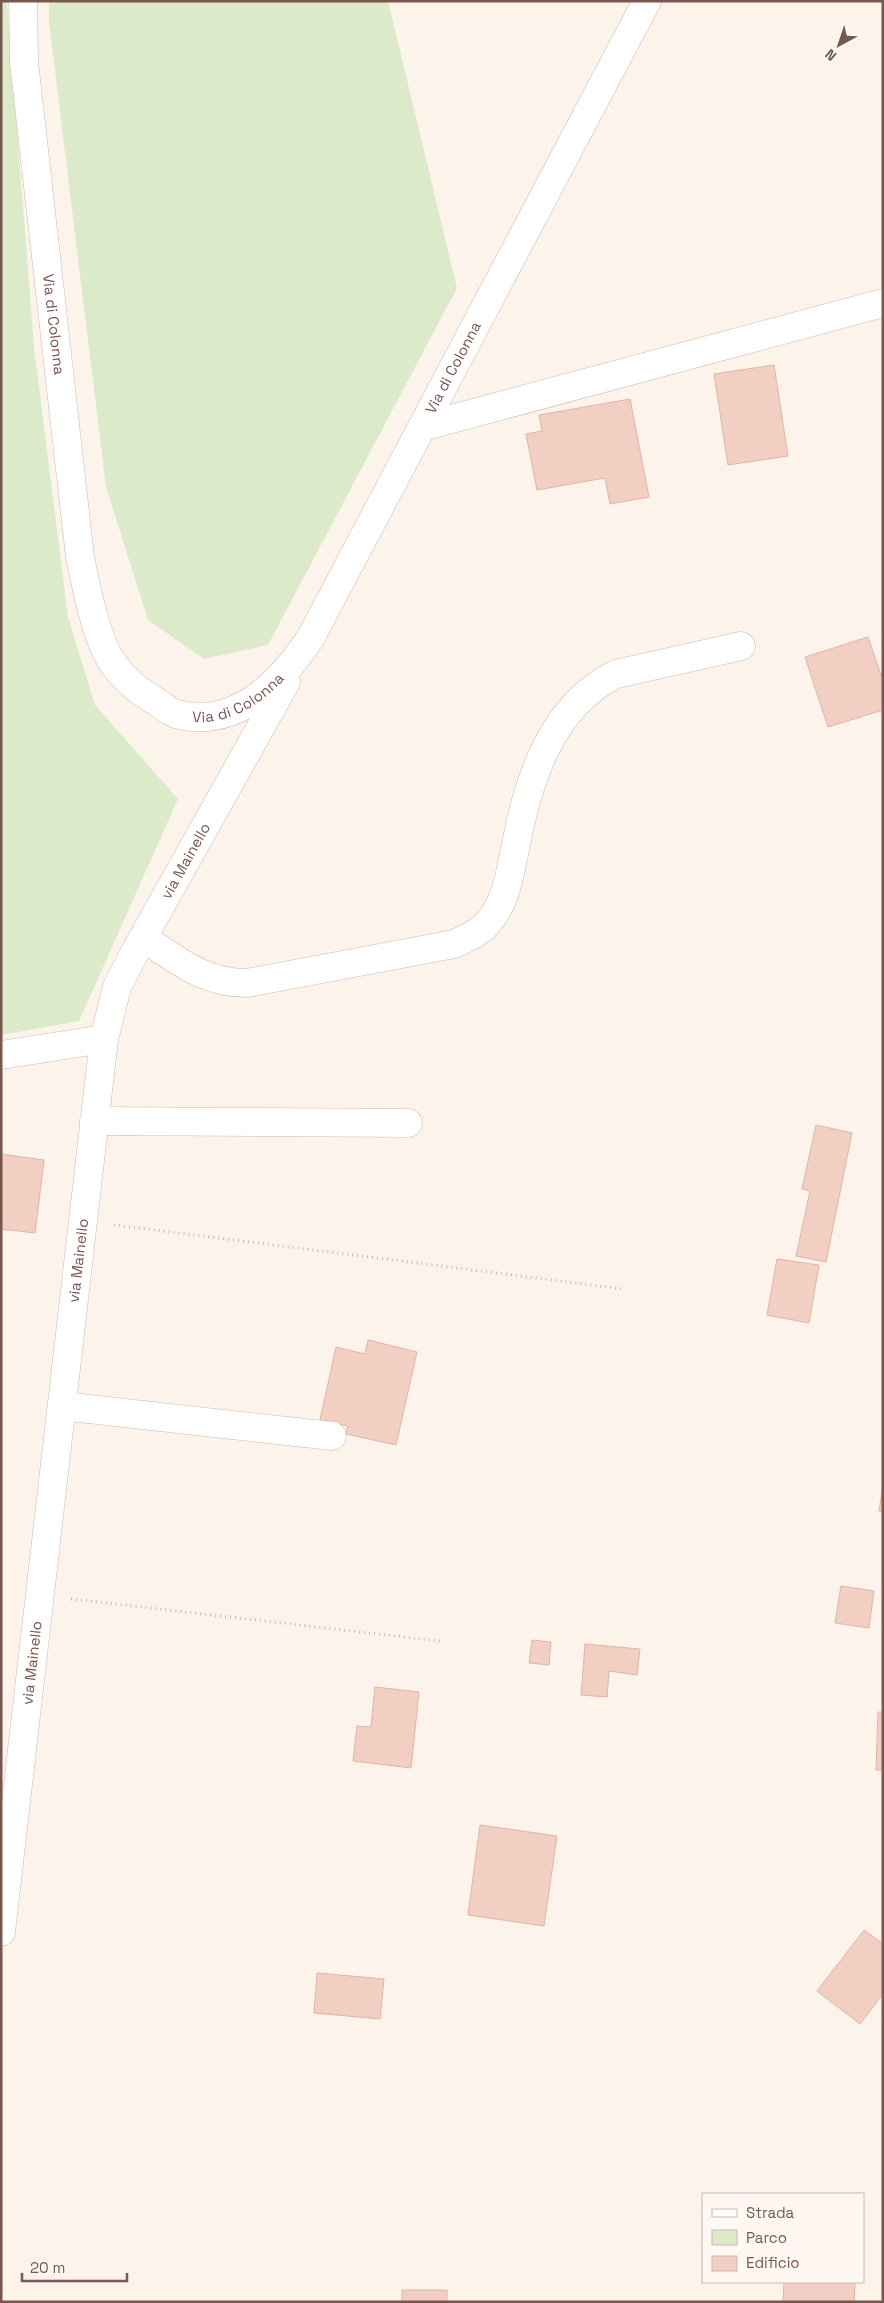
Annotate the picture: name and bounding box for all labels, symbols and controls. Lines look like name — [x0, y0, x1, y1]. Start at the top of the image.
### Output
north arrow — [814, 20, 864, 70]
text: N — [821, 45, 840, 65]
street label: Via di Colonna — [39, 273, 69, 376]
street label: Via di Colonna — [421, 318, 485, 417]
street label: Via di Colonna — [192, 668, 288, 726]
street label: via Mainello — [156, 819, 214, 902]
street label: via Mainello — [64, 1217, 92, 1303]
street label: via Mainello — [17, 1620, 46, 1706]
legend — [702, 2193, 864, 2283]
text: Strada — [746, 2203, 795, 2222]
text: Parco — [746, 2228, 787, 2247]
scale bar — [22, 2250, 128, 2282]
text: Edificio — [746, 2253, 800, 2272]
text: 20 m — [30, 2258, 65, 2277]

